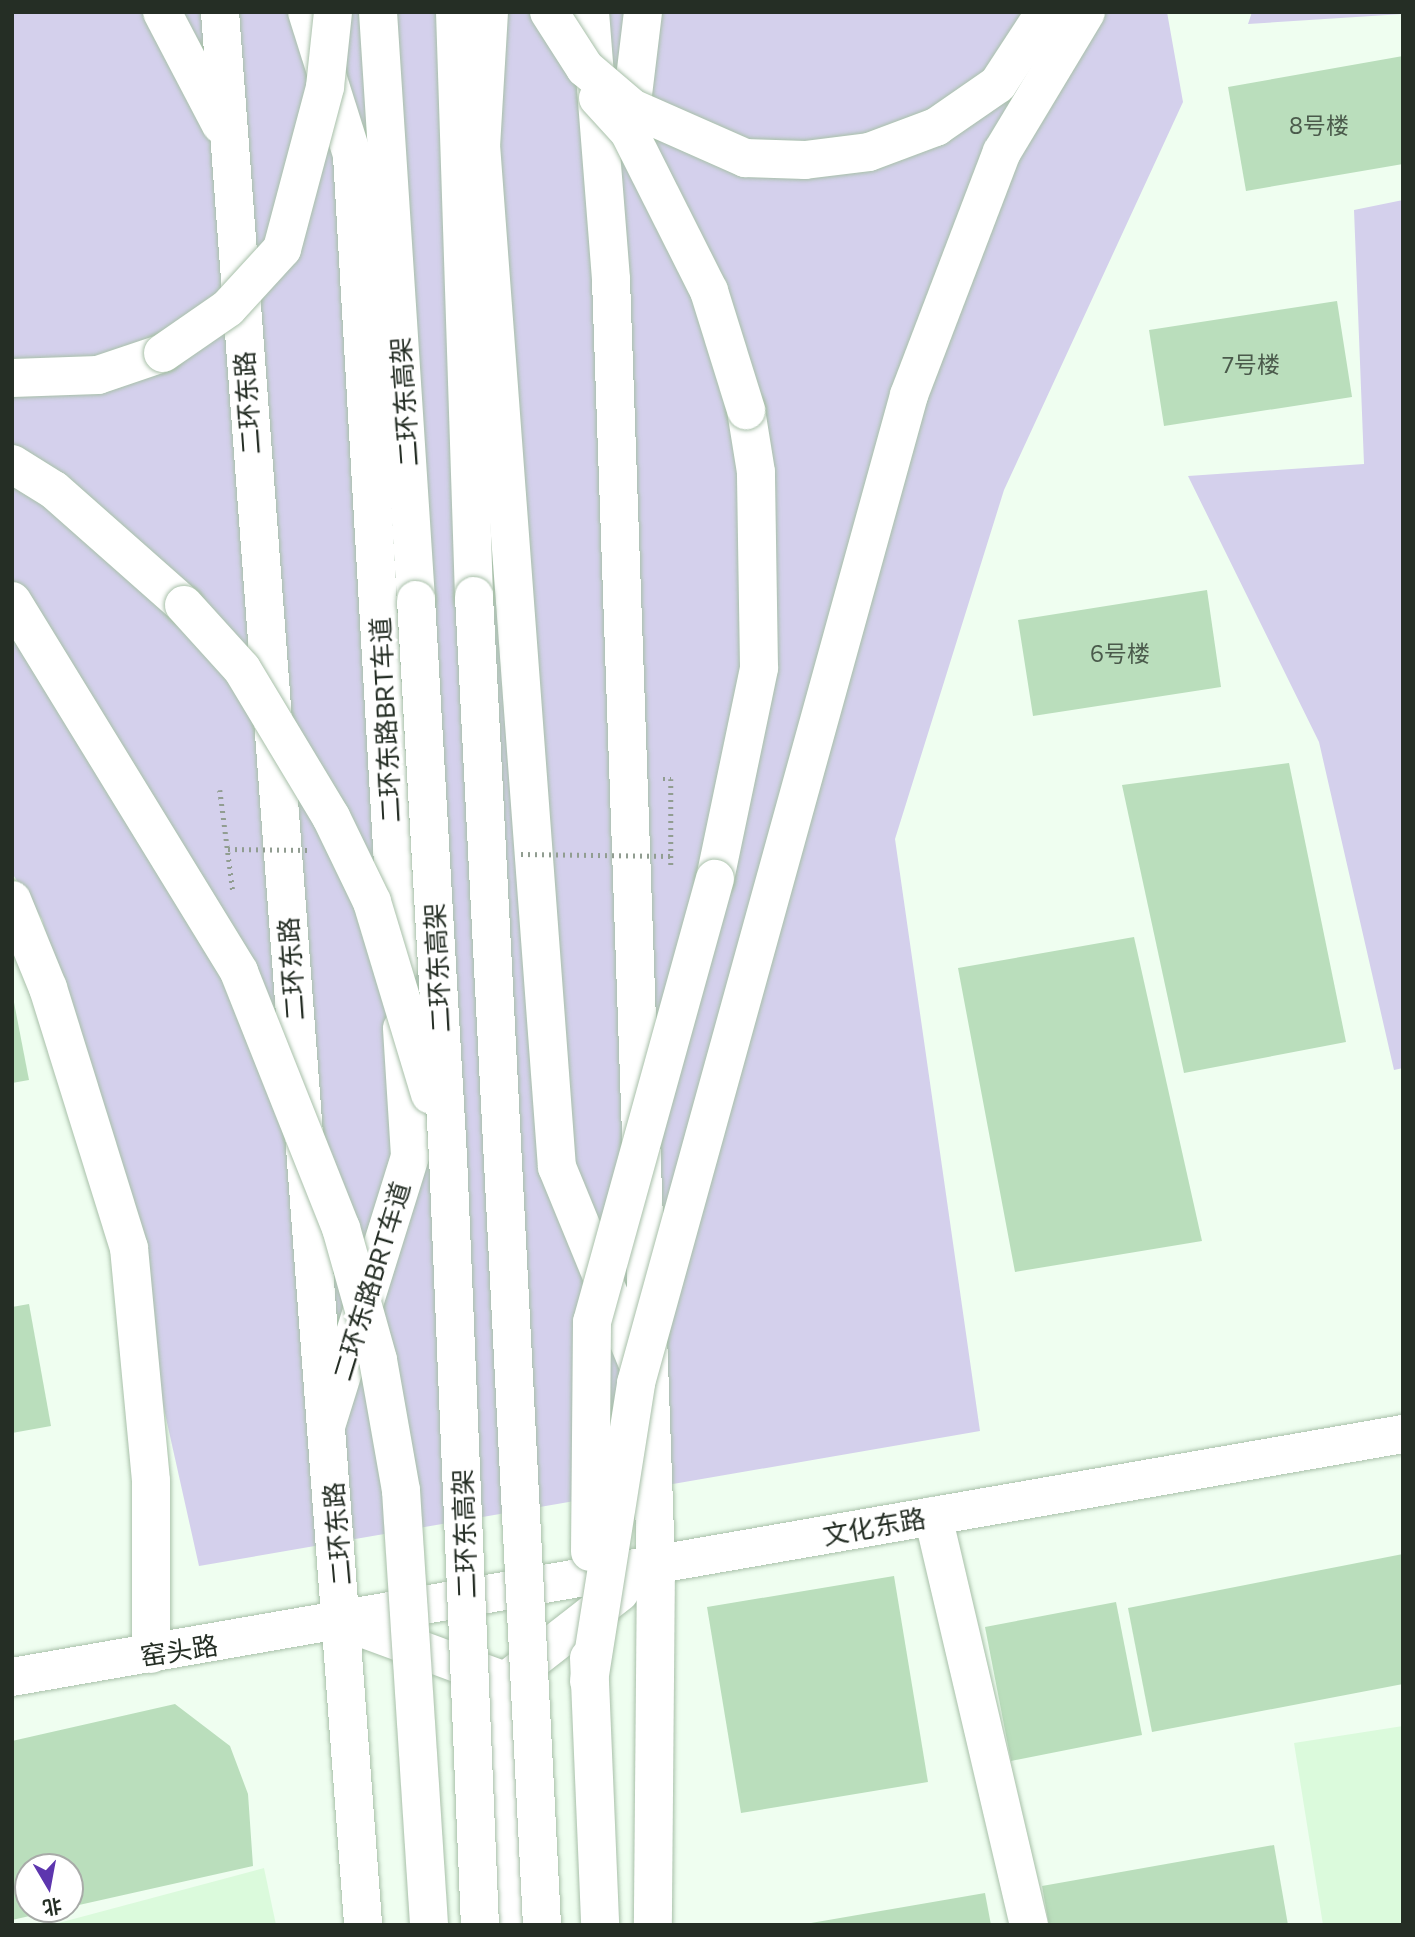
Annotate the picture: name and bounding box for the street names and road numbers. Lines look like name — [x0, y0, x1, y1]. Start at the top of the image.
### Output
street label: 二环东高架 — [384, 336, 424, 468]
street label: 二环东路 — [228, 350, 266, 456]
street label: 二环东路BRT车道 — [364, 616, 406, 824]
street label: 二环东高架 — [418, 902, 456, 1034]
street label: 二环东路 — [272, 916, 310, 1022]
street label: 二环东路BRT车道 — [326, 1178, 416, 1384]
street label: 二环东高架 — [446, 1468, 482, 1600]
street label: 二环东路 — [317, 1481, 357, 1587]
street label: 文化东路 — [820, 1502, 928, 1550]
street label: 窑头路 — [138, 1628, 220, 1672]

